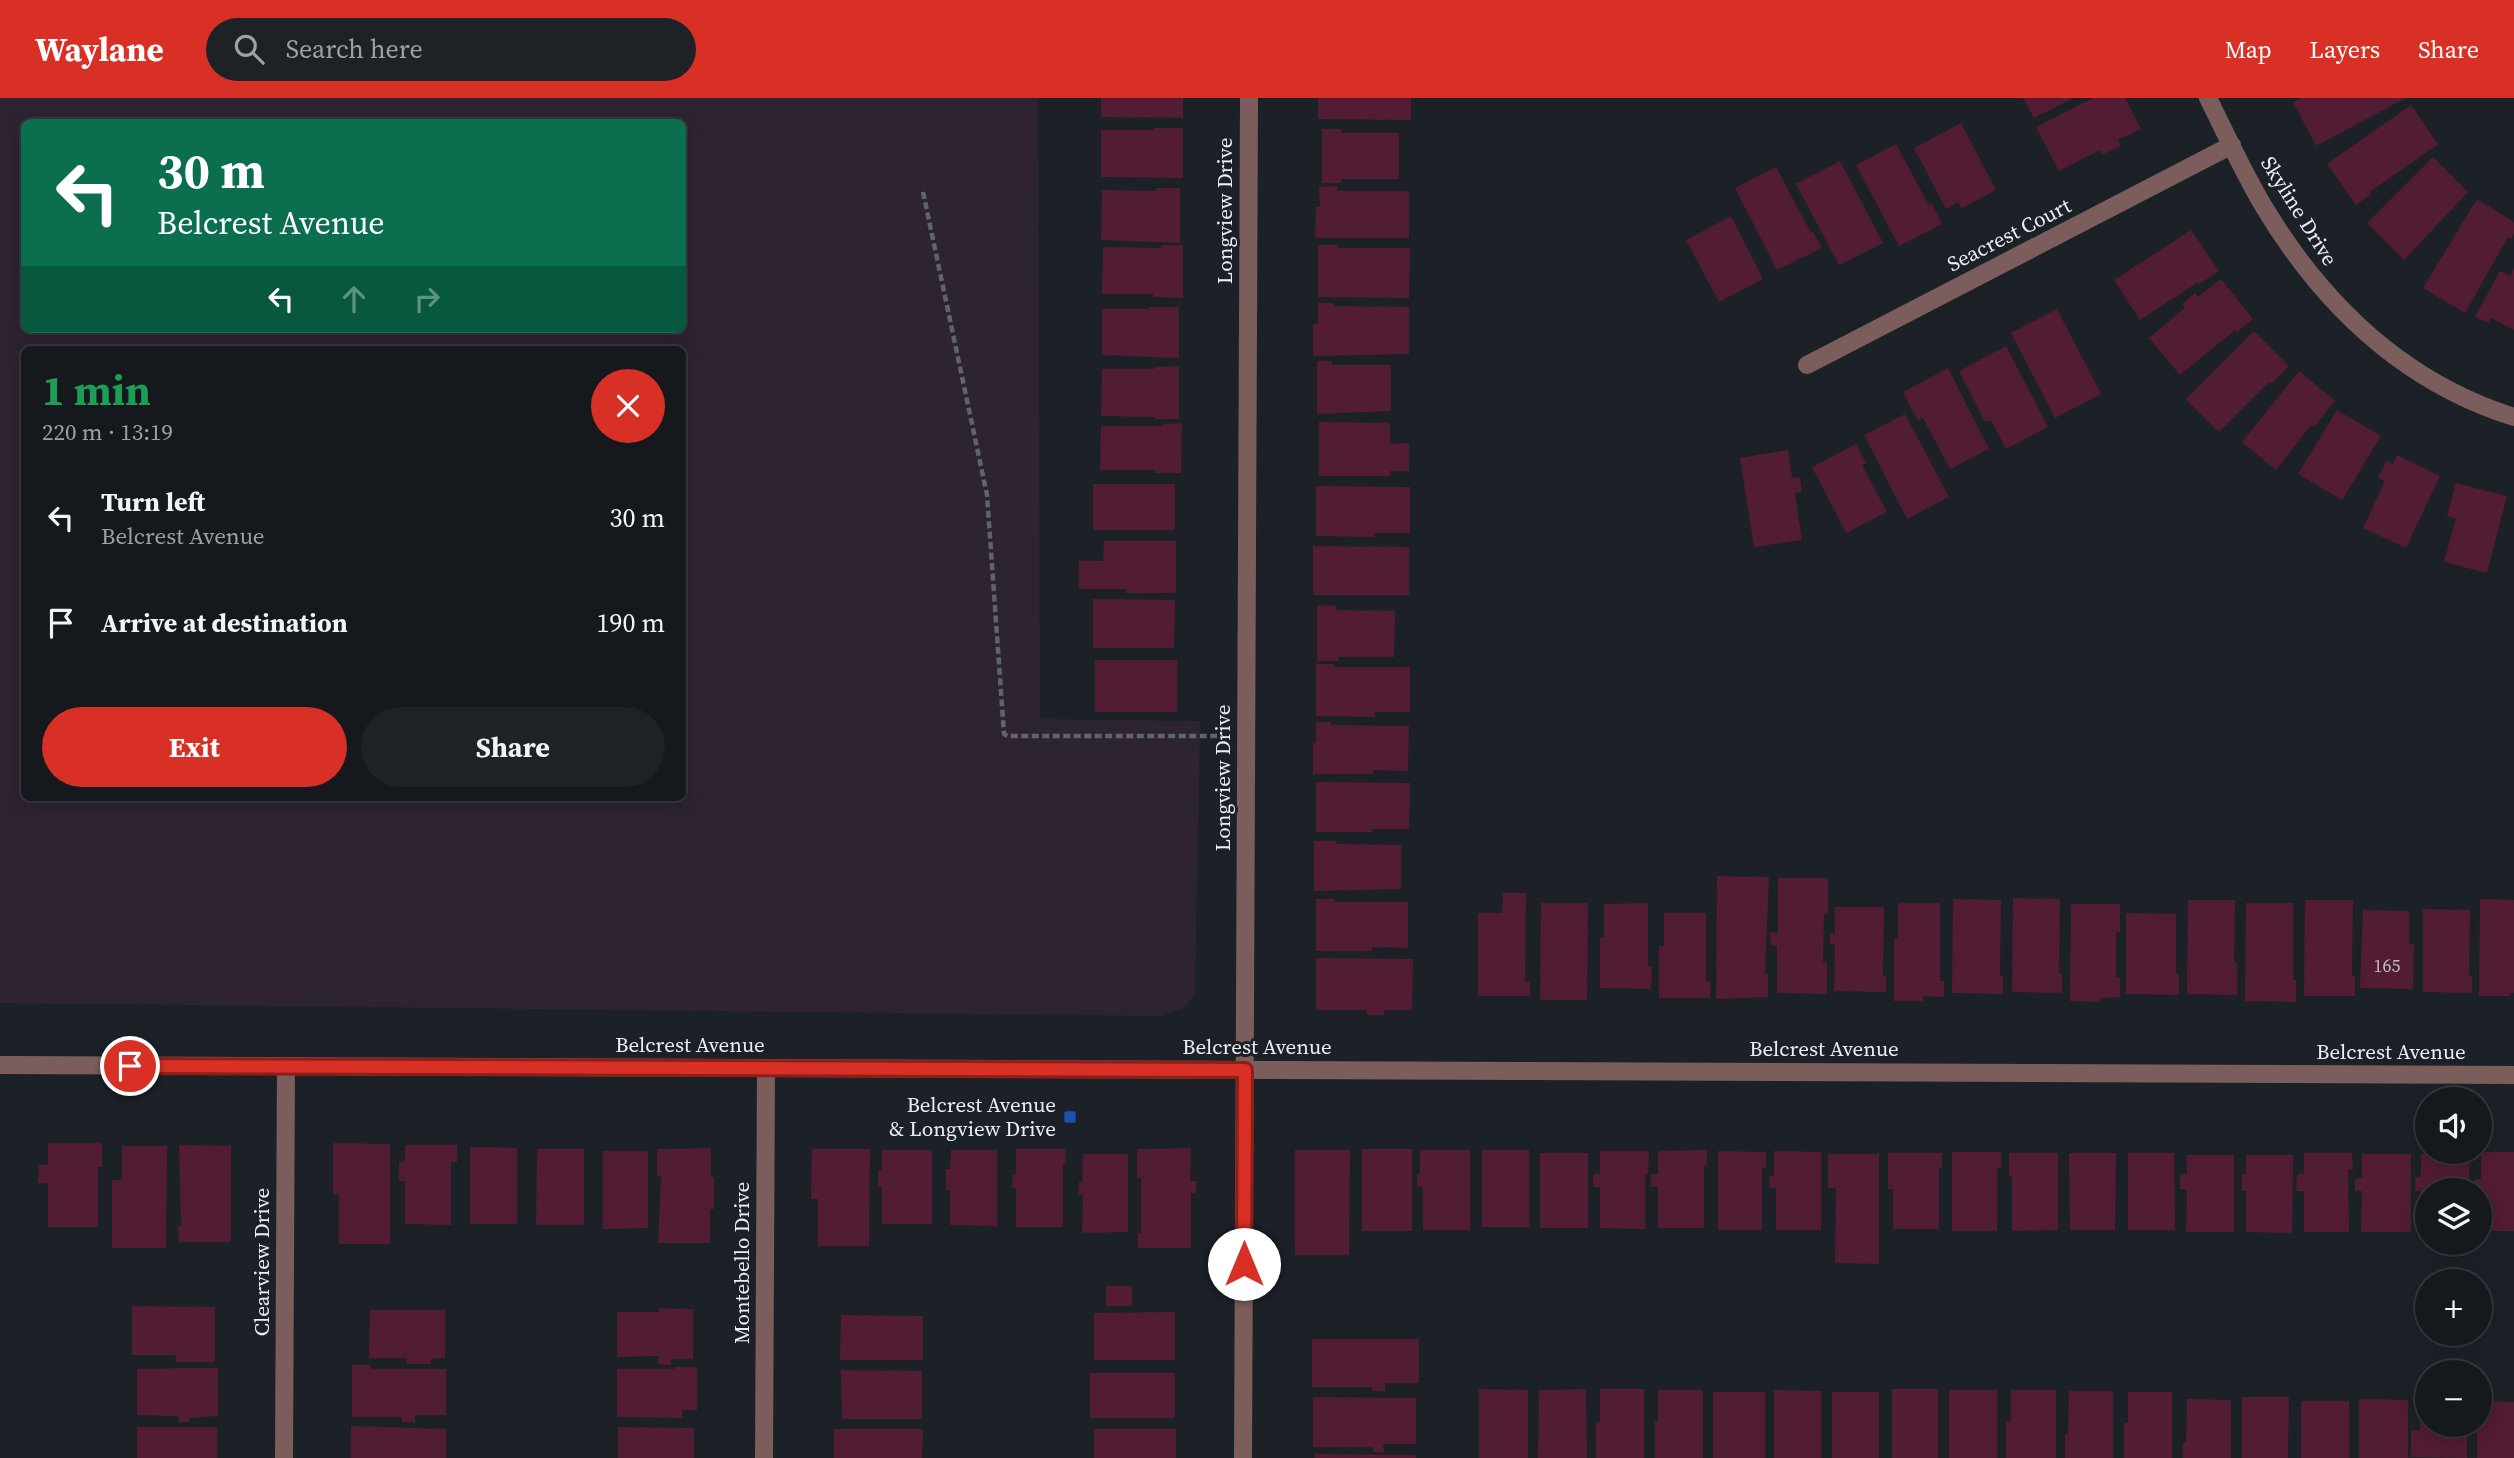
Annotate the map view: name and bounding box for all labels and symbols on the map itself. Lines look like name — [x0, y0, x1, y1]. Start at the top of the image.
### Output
street label: Longview Drive — [1210, 138, 1239, 284]
street label: Skyline Drive — [2254, 151, 2345, 271]
street label: Seacrest Court — [1942, 191, 2076, 278]
street label: Longview Drive — [1208, 705, 1237, 851]
house number: 165 — [2374, 953, 2401, 978]
street label: Belcrest Avenue — [615, 1030, 765, 1059]
street label: Belcrest Avenue — [1182, 1032, 1332, 1061]
street label: Belcrest Avenue — [1749, 1034, 1899, 1063]
pin — [100, 1036, 160, 1096]
street label: Belcrest Avenue — [2316, 1037, 2466, 1066]
place label: Belcrest Avenue & Longview Drive — [889, 1090, 1056, 1143]
marker: Belcrest Avenue & Longview Drive — [1062, 1109, 1078, 1125]
street label: Montebello Drive — [727, 1182, 756, 1344]
street label: Clearview Drive — [247, 1188, 276, 1336]
position arrow — [1207, 1227, 1281, 1301]

